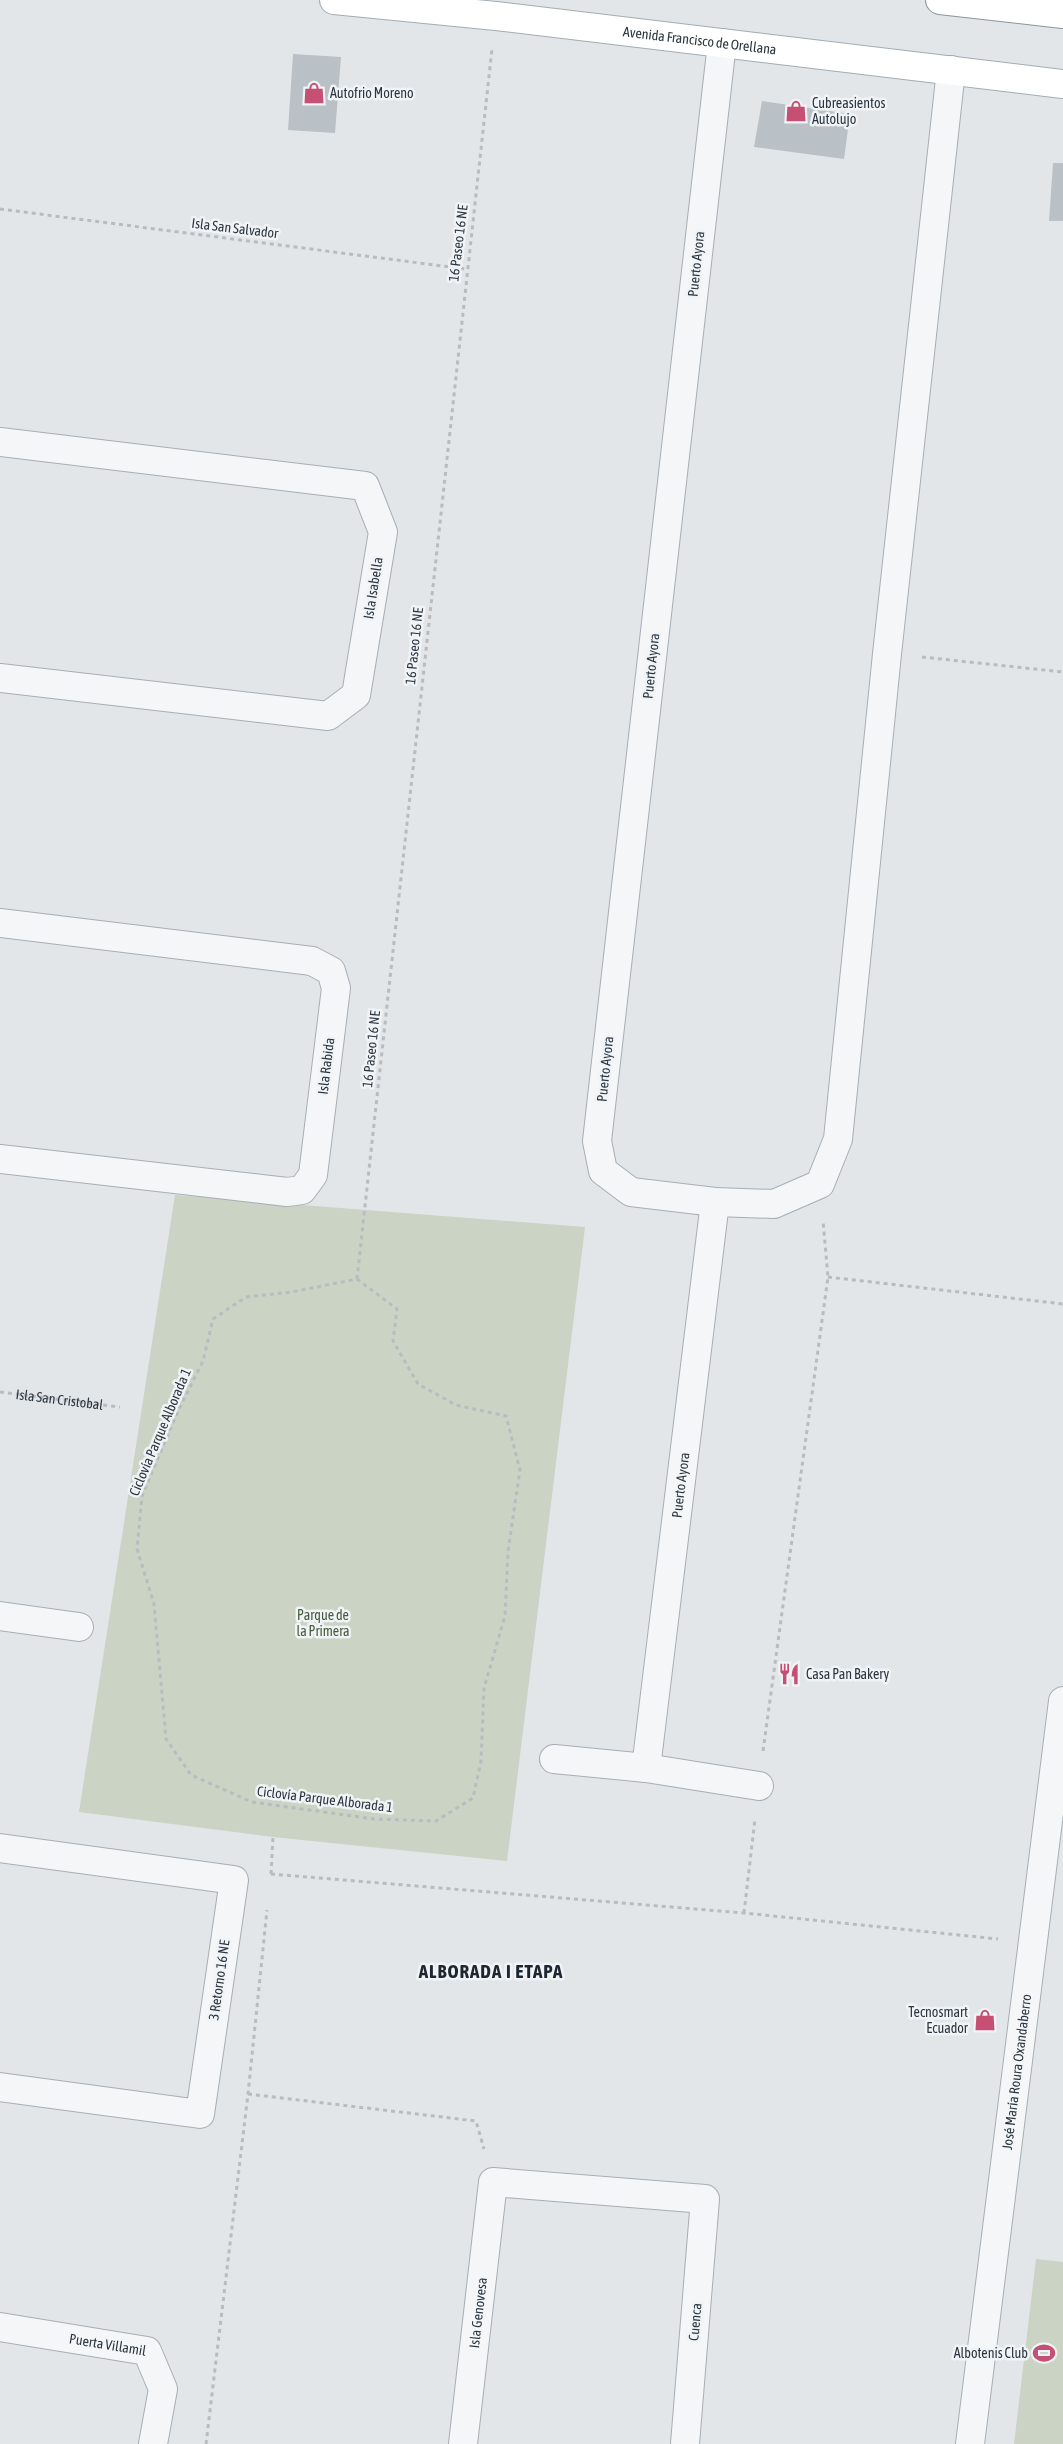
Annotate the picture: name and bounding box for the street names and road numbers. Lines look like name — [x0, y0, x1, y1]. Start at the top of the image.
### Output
street label: Avenida Francisco de Orellana — [622, 23, 777, 58]
street label: 16 Paseo 16 NE — [445, 204, 471, 282]
street label: Isla San Salvador — [191, 215, 280, 241]
street label: Puerto Ayora — [685, 230, 707, 298]
street label: Isla Isabella — [360, 556, 386, 620]
street label: 16 Paseo 16 NE — [402, 607, 426, 685]
street label: Puerto Ayora — [640, 632, 662, 700]
street label: 16 Paseo 16 NE — [359, 1010, 383, 1088]
street label: Puerto Ayora — [594, 1035, 616, 1103]
street label: Isla Rabida — [315, 1037, 337, 1095]
street label: Ciclovía Parque Alborada 1 — [126, 1366, 194, 1498]
street label: Isla San Cristobal — [15, 1386, 104, 1413]
street label: Puerto Ayora — [669, 1451, 692, 1519]
street label: Ciclovía Parque Alborada 1 — [256, 1783, 394, 1815]
street label: 3 Retorno 16 NE — [205, 1939, 233, 2021]
street label: José María Roura Oxandaberro — [999, 1993, 1034, 2151]
street label: Isla Genovesa — [466, 2277, 490, 2349]
street label: Cuenca — [685, 2302, 705, 2342]
street label: Puerta Villamil — [68, 2330, 147, 2359]

